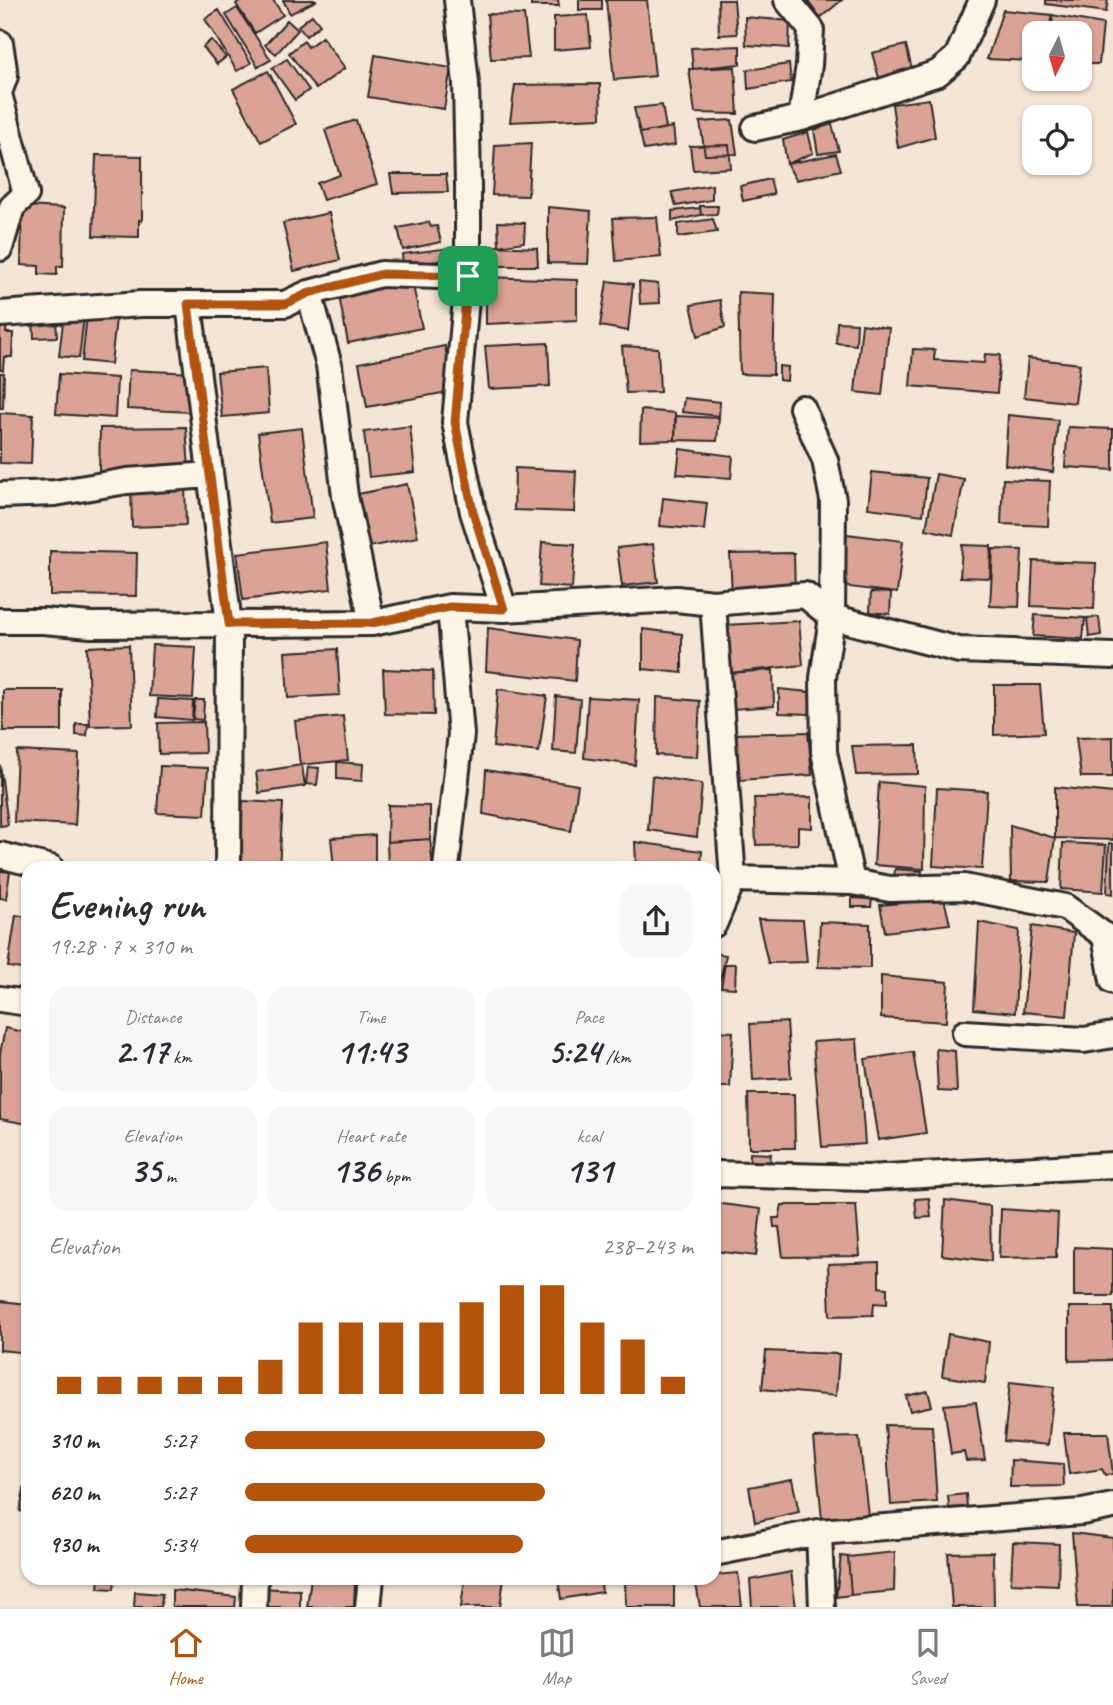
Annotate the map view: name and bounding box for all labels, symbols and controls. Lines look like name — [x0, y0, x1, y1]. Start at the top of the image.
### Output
north arrow — [1022, 21, 1092, 91]
map controls — [1022, 21, 1092, 175]
button: locate — [1022, 105, 1092, 175]
pin — [438, 246, 498, 306]
icon: arrive — [449, 257, 487, 295]
text: Evening run — [49, 882, 205, 929]
button: share — [619, 884, 693, 958]
text: 19:28 · 7 × 310 m — [49, 932, 192, 961]
text: Distance — [125, 1005, 181, 1029]
text: Time — [356, 1005, 386, 1029]
text: Pace — [574, 1005, 604, 1029]
text: 2.17 — [114, 1029, 168, 1074]
text: 11:43 — [336, 1029, 406, 1074]
text: 5:24 — [547, 1029, 601, 1074]
text: km — [168, 1045, 192, 1069]
text: /km — [601, 1045, 631, 1069]
text: Elevation — [124, 1124, 182, 1148]
text: Heart rate — [336, 1124, 406, 1148]
text: kcal — [576, 1124, 602, 1148]
text: 35 — [130, 1148, 161, 1193]
text: 136 — [332, 1148, 380, 1193]
text: 131 — [565, 1148, 613, 1193]
text: m — [161, 1164, 176, 1188]
text: bpm — [380, 1164, 410, 1188]
text: Elevation — [49, 1232, 120, 1261]
text: 238–243 m — [602, 1232, 693, 1261]
text: 310 m — [49, 1426, 99, 1455]
text: 5:27 — [161, 1426, 197, 1455]
text: 620 m — [49, 1478, 99, 1507]
text: 5:27 — [161, 1478, 197, 1507]
text: 930 m — [49, 1530, 98, 1559]
text: 5:34 — [161, 1530, 197, 1559]
tab: Home — [167, 1624, 205, 1690]
tab: Map — [538, 1624, 576, 1690]
tab: Saved — [909, 1624, 947, 1690]

